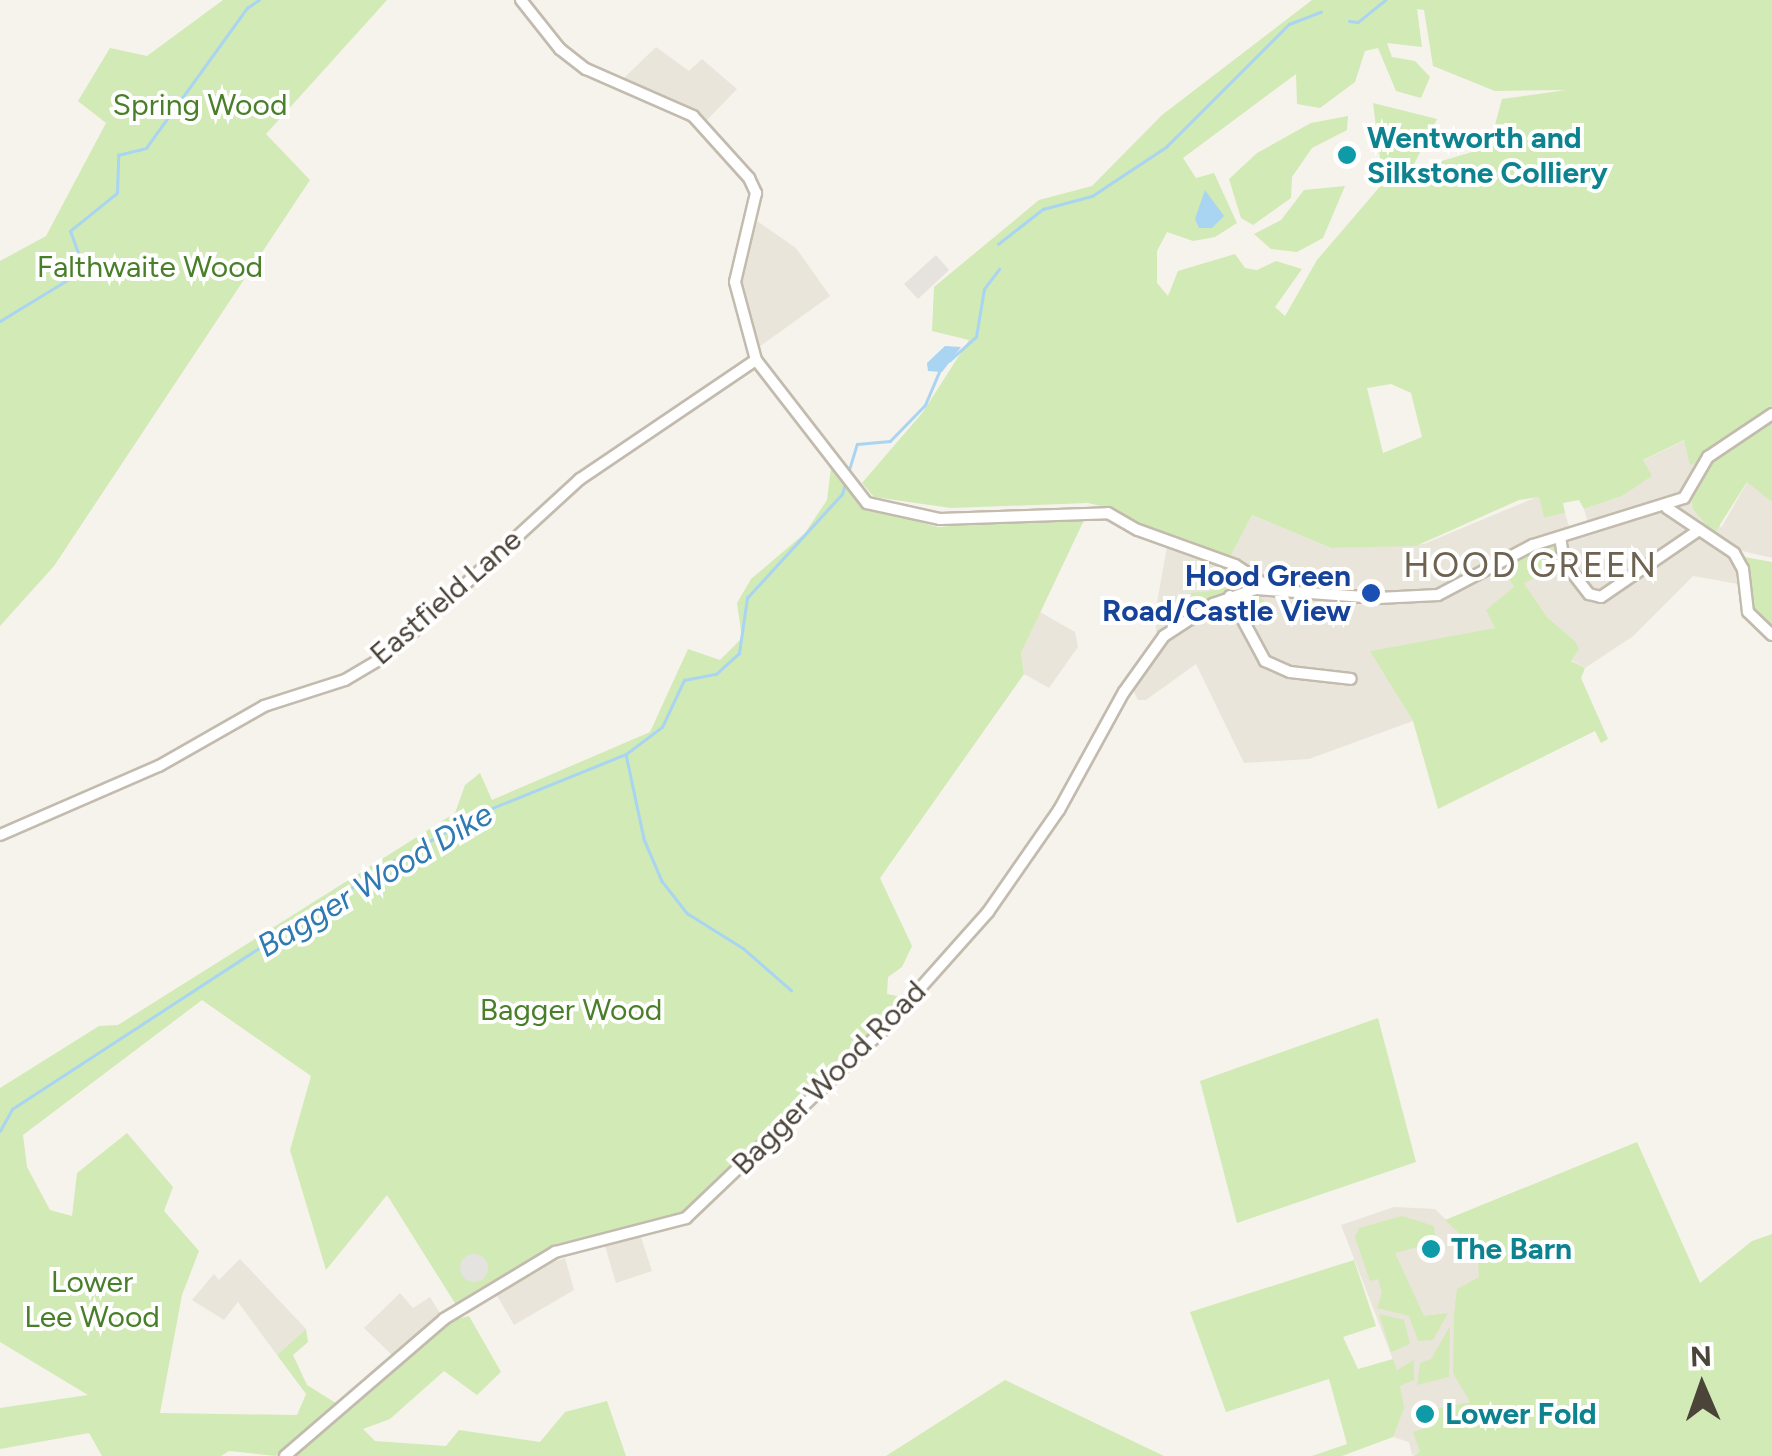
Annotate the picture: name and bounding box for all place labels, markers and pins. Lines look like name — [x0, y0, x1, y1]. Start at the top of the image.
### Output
place label: Wentworth and Silkstone Colliery — [1367, 120, 1608, 190]
marker: Wentworth and Silkstone Colliery — [1336, 144, 1358, 166]
place label: Hood Green Road/Castle View — [1102, 558, 1351, 628]
marker: Hood Green Road/Castle View — [1360, 582, 1382, 604]
place label: The Barn — [1451, 1231, 1572, 1267]
marker: The Barn — [1420, 1238, 1442, 1260]
place label: Lower Fold — [1445, 1396, 1597, 1432]
marker: Lower Fold — [1414, 1403, 1436, 1425]

